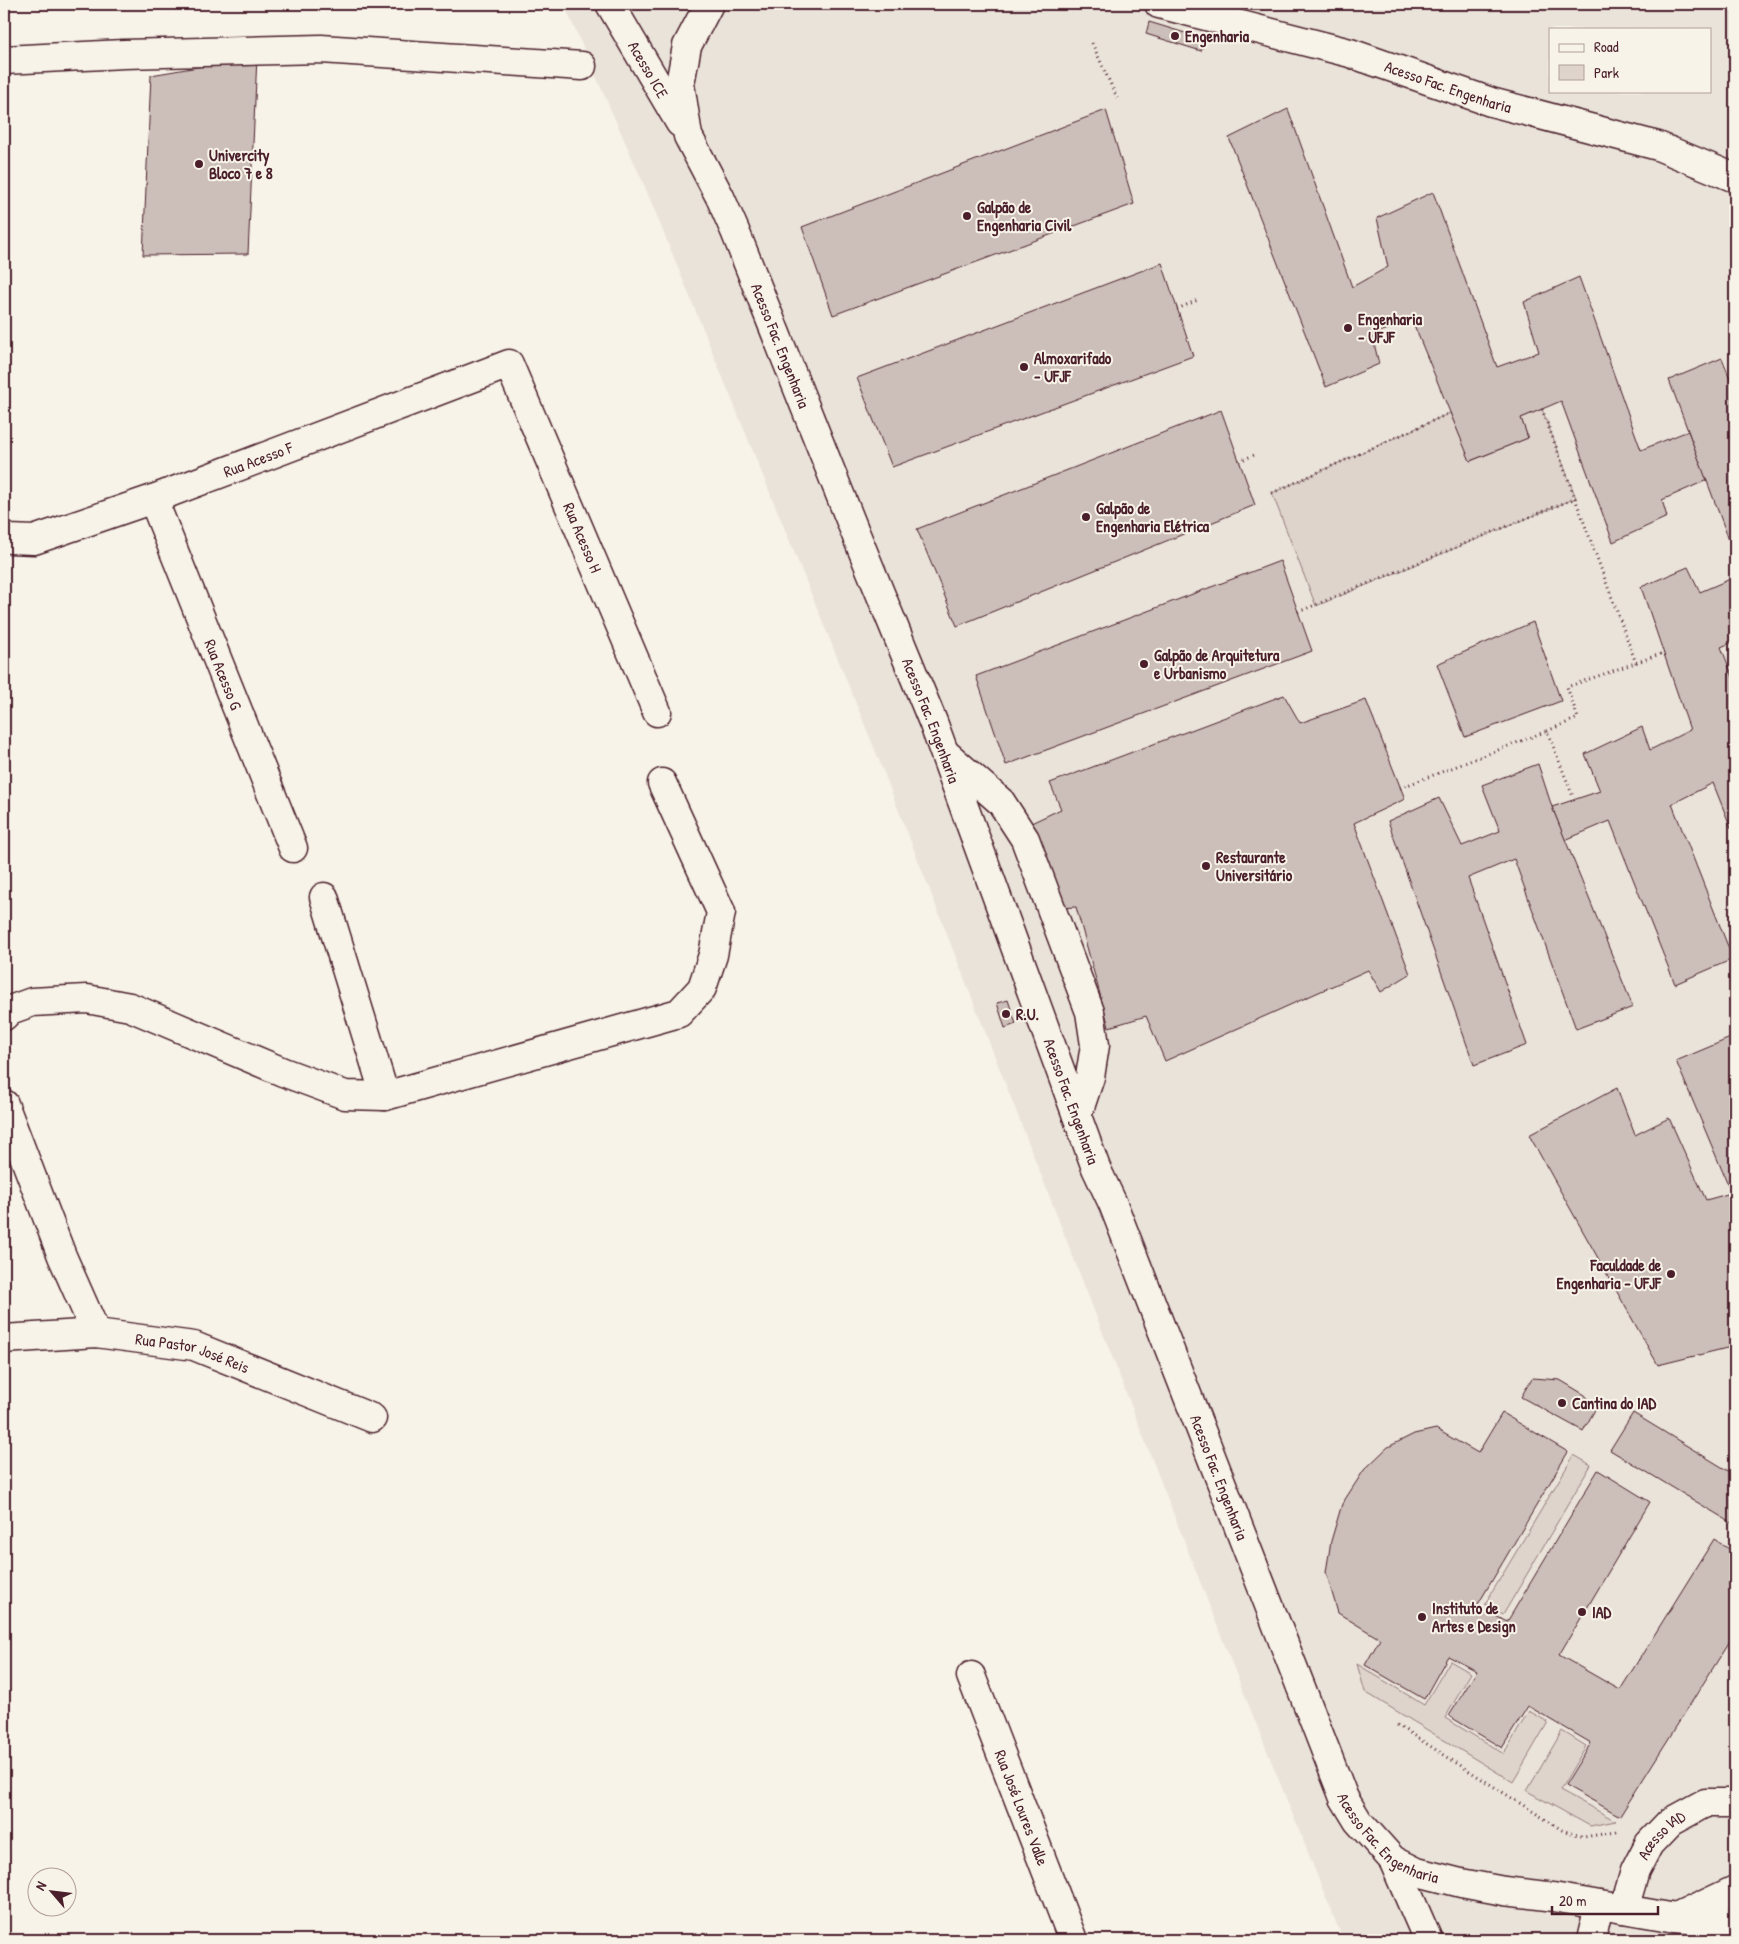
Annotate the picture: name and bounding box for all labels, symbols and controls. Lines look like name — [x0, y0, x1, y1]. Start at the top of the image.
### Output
place label: Engenharia — [1185, 25, 1250, 48]
legend — [1549, 28, 1712, 92]
marker: Engenharia — [1169, 30, 1181, 42]
text: Road — [1594, 36, 1619, 57]
street label: Acesso ICE — [623, 37, 674, 102]
street label: Acesso Fac. Engenharia — [1382, 55, 1514, 118]
text: Park — [1594, 62, 1619, 83]
place label: Univercity Bloco 7 e 8 — [209, 144, 273, 184]
marker: Univercity Bloco 7 e 8 — [193, 158, 205, 170]
place label: Galpão de Engenharia Civil — [977, 196, 1072, 237]
marker: Galpão de Engenharia Civil — [961, 210, 973, 222]
street label: Acesso Fac. Engenharia — [746, 280, 815, 411]
place label: Engenharia - UFJF — [1358, 308, 1423, 348]
marker: Engenharia - UFJF — [1342, 322, 1354, 334]
place label: Almoxarifado - UFJF — [1034, 347, 1112, 387]
marker: Almoxarifado - UFJF — [1018, 361, 1030, 373]
street label: Rua Acesso F — [220, 436, 297, 482]
place label: Galpão de Engenharia Elétrica — [1096, 497, 1210, 538]
street label: Rua Acesso H — [558, 499, 607, 576]
marker: Galpão de Engenharia Elétrica — [1080, 511, 1092, 523]
street label: Rua Acesso G — [199, 636, 248, 713]
place label: Galpão de Arquitetura e Urbanismo — [1154, 644, 1280, 684]
street label: Acesso Fac. Engenharia — [897, 654, 965, 786]
marker: Galpão de Arquitetura e Urbanismo — [1138, 658, 1150, 670]
place label: Restaurante Universitário — [1216, 846, 1293, 886]
marker: Restaurante Universitário — [1200, 860, 1212, 872]
place label: R.U. — [1016, 1003, 1039, 1025]
marker: R.U. — [1000, 1008, 1012, 1020]
street label: Acesso Fac. Engenharia — [1039, 1035, 1105, 1167]
place label: Faculdade de Engenharia - UFJF — [1556, 1254, 1662, 1295]
marker: Faculdade de Engenharia - UFJF — [1665, 1268, 1677, 1280]
street label: Rua Pastor José Reis — [134, 1327, 253, 1378]
place label: Cantina do IAD — [1572, 1392, 1656, 1414]
marker: Cantina do IAD — [1556, 1397, 1568, 1409]
street label: Acesso Fac. Engenharia — [1185, 1411, 1254, 1543]
place label: Instituto de Artes e Design — [1432, 1597, 1516, 1638]
place label: IAD — [1592, 1601, 1612, 1623]
marker: IAD — [1576, 1606, 1588, 1618]
marker: Instituto de Artes e Design — [1416, 1611, 1428, 1623]
street label: Rua José Loures Valle — [990, 1747, 1054, 1869]
street label: Acesso Fac. Engenharia — [1332, 1790, 1441, 1888]
street label: Acesso IAD — [1632, 1805, 1689, 1863]
north arrow — [28, 1866, 78, 1916]
text: N — [30, 1877, 50, 1893]
scale bar — [1552, 1884, 1658, 1916]
text: 20 m — [1559, 1890, 1586, 1911]

